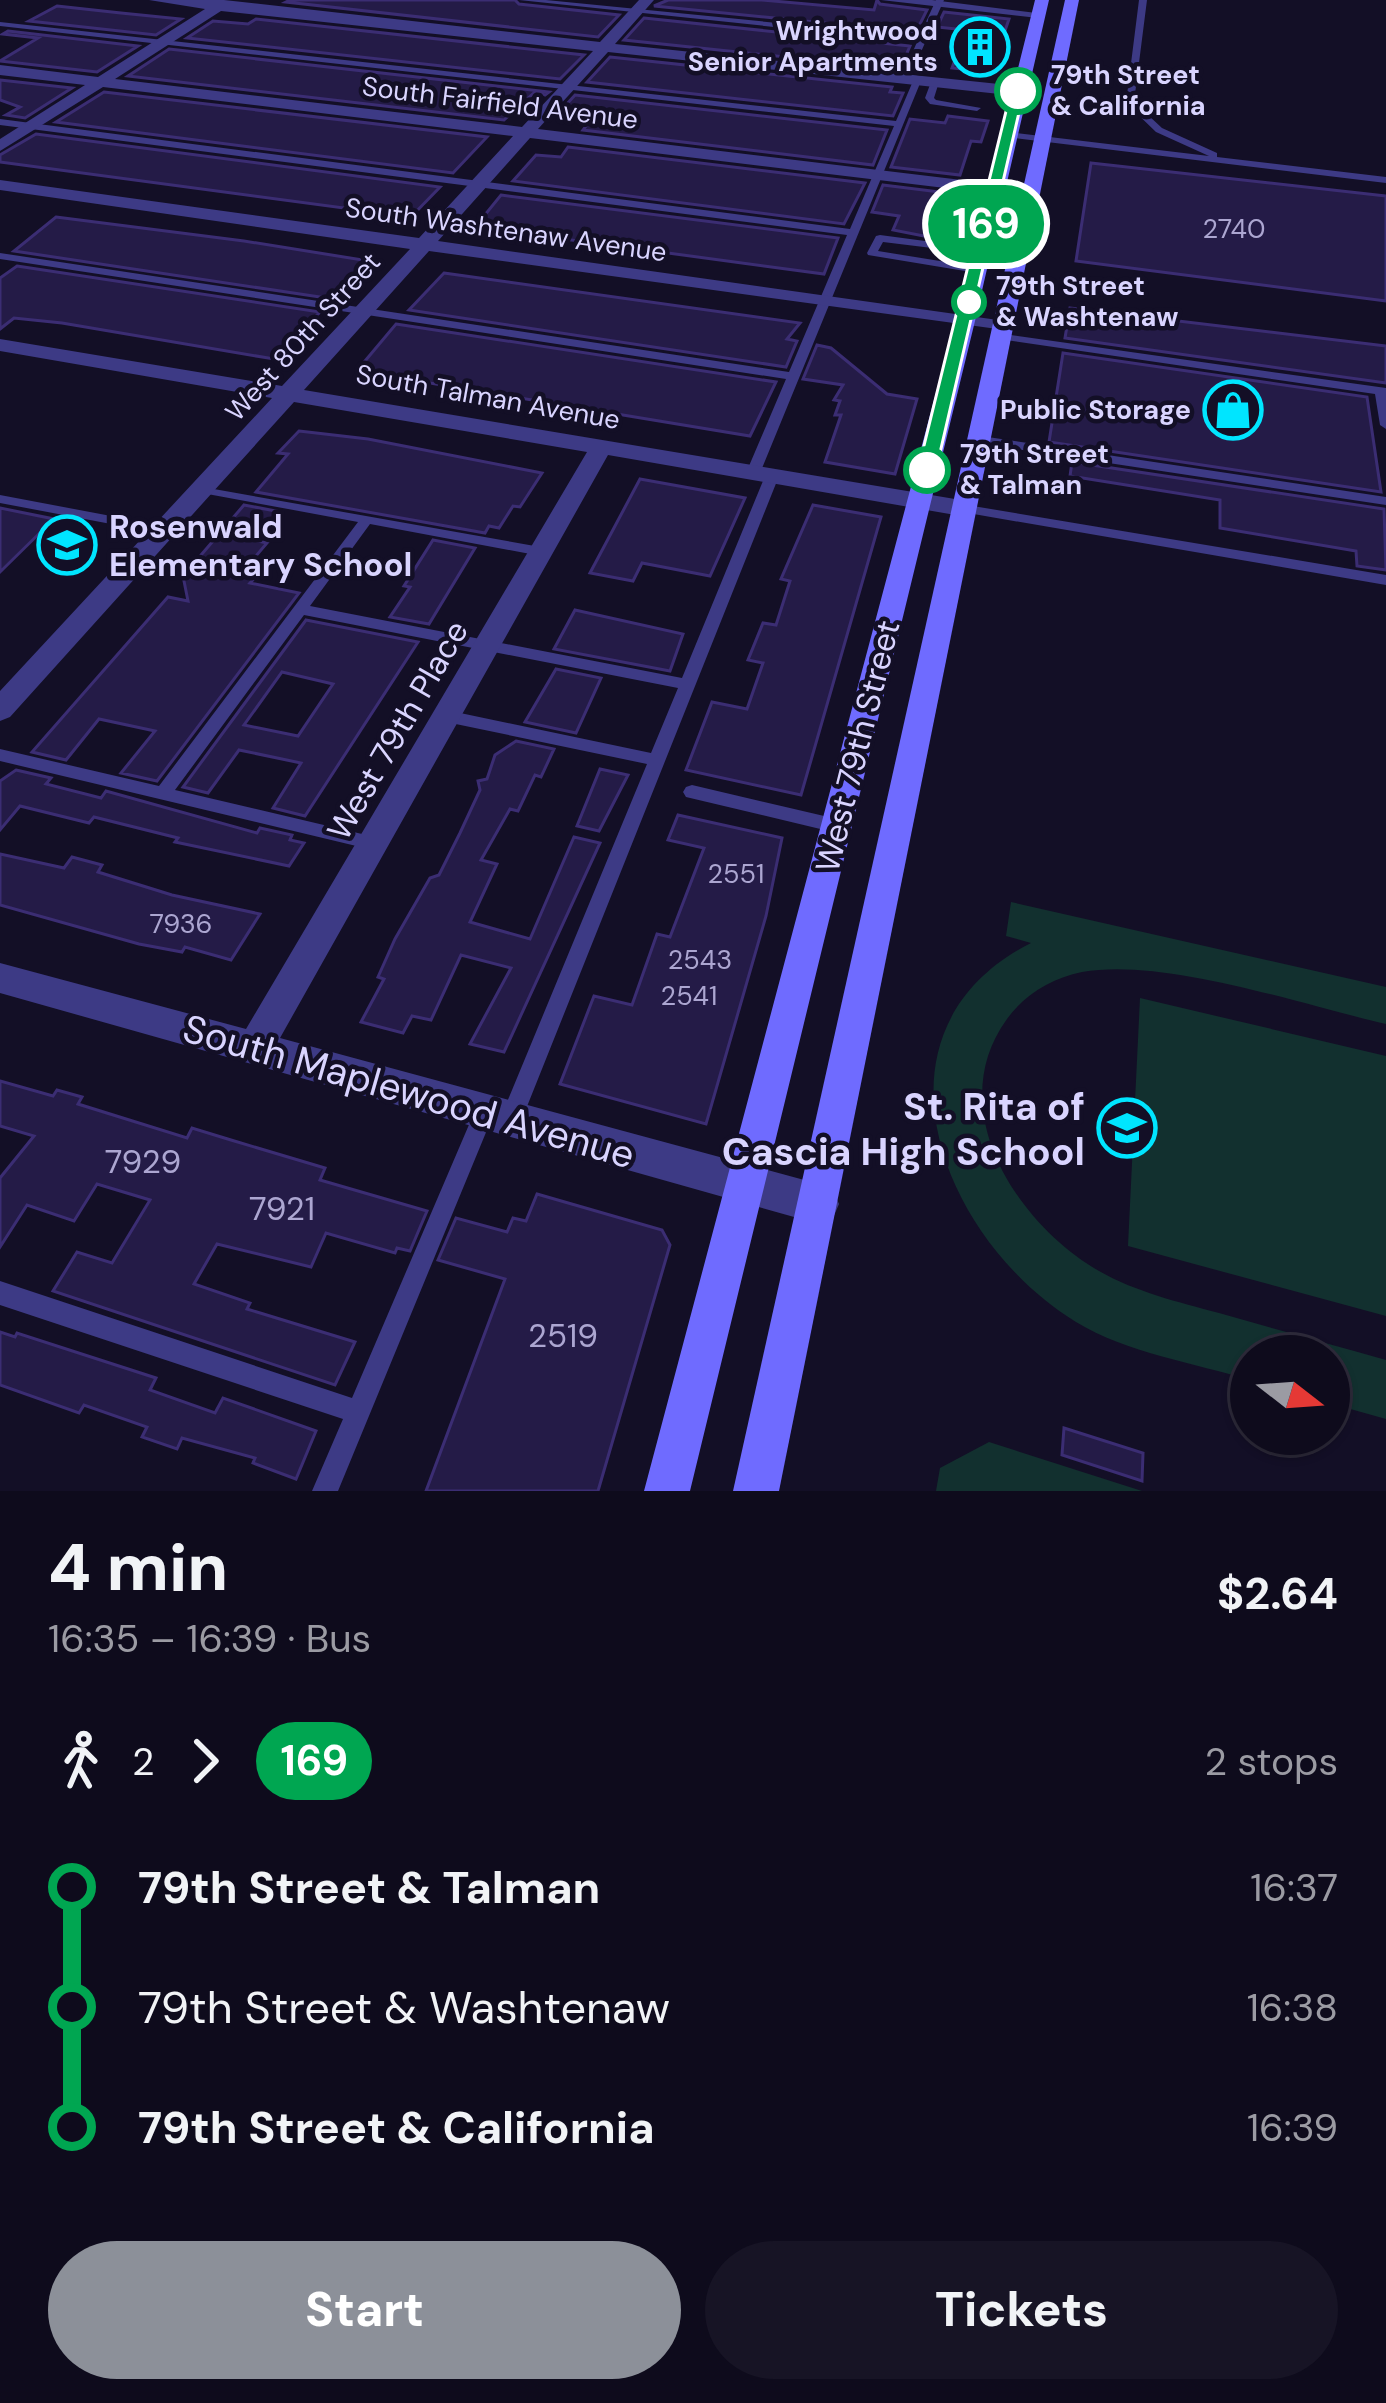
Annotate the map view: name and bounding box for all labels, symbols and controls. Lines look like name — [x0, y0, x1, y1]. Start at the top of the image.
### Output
place label: Wrightwood Senior Apartments — [688, 13, 938, 79]
building icon: Wrightwood Senior Apartments — [949, 16, 1011, 78]
place label: 79th Street & California — [1051, 57, 1206, 123]
street label: South Fairfield Avenue — [360, 68, 640, 137]
marker: 79th Street & California — [996, 69, 1040, 113]
line badge: 169 — [917, 185, 1055, 263]
street label: South Washtenaw Avenue — [343, 190, 669, 269]
text: 169 — [952, 196, 1020, 251]
house number: 2740 — [1203, 211, 1265, 246]
street label: West 80th Street — [218, 245, 388, 428]
place label: 79th Street & Washtenaw — [996, 268, 1178, 334]
marker: 79th Street & Washtenaw — [953, 286, 985, 318]
street label: South Talman Avenue — [353, 356, 623, 437]
shop icon: Public Storage — [1202, 379, 1264, 441]
place label: Public Storage — [1000, 392, 1191, 427]
place label: 79th Street & Talman — [960, 436, 1109, 502]
marker: 79th Street & Talman — [905, 448, 949, 492]
place label: Rosenwald Elementary School — [109, 505, 412, 586]
school or university icon: Rosenwald Elementary School — [36, 514, 98, 576]
street label: West 79th Place — [317, 613, 478, 848]
street label: West 79th Street — [805, 616, 910, 877]
house number: 2551 — [708, 856, 764, 891]
house number: 7936 — [149, 906, 213, 941]
house number: 2543 — [668, 942, 732, 977]
house number: 2541 — [661, 978, 717, 1013]
street label: South Maplewood Avenue — [177, 1003, 640, 1180]
place label: St. Rita of Cascia High School — [722, 1081, 1085, 1177]
school or university icon: St. Rita of Cascia High School — [1096, 1097, 1158, 1159]
house number: 7929 — [105, 1140, 181, 1183]
house number: 7921 — [249, 1187, 315, 1230]
house number: 2519 — [528, 1314, 598, 1357]
north arrow — [1230, 1335, 1350, 1455]
map controls — [1230, 1335, 1350, 1455]
text: 4 min — [48, 1525, 228, 1610]
text: $2.64 — [1217, 1564, 1338, 1623]
text: 16:35 – 16:39 · Bus — [48, 1613, 371, 1664]
icon: walk — [48, 1728, 114, 1794]
icon: forward — [172, 1728, 238, 1794]
text: 169 — [280, 1733, 348, 1788]
text: 2 — [132, 1736, 154, 1787]
text: 2 stops — [1205, 1736, 1338, 1787]
text: 79th Street & Talman — [138, 1858, 600, 1917]
text: 16:37 — [1250, 1862, 1338, 1913]
text: 79th Street & Washtenaw — [138, 1978, 670, 2037]
text: 16:38 — [1247, 1982, 1338, 2033]
text: 79th Street & California — [138, 2098, 655, 2157]
text: 16:39 — [1247, 2102, 1338, 2153]
button: Start — [48, 2241, 681, 2379]
button: Tickets — [705, 2241, 1338, 2379]

